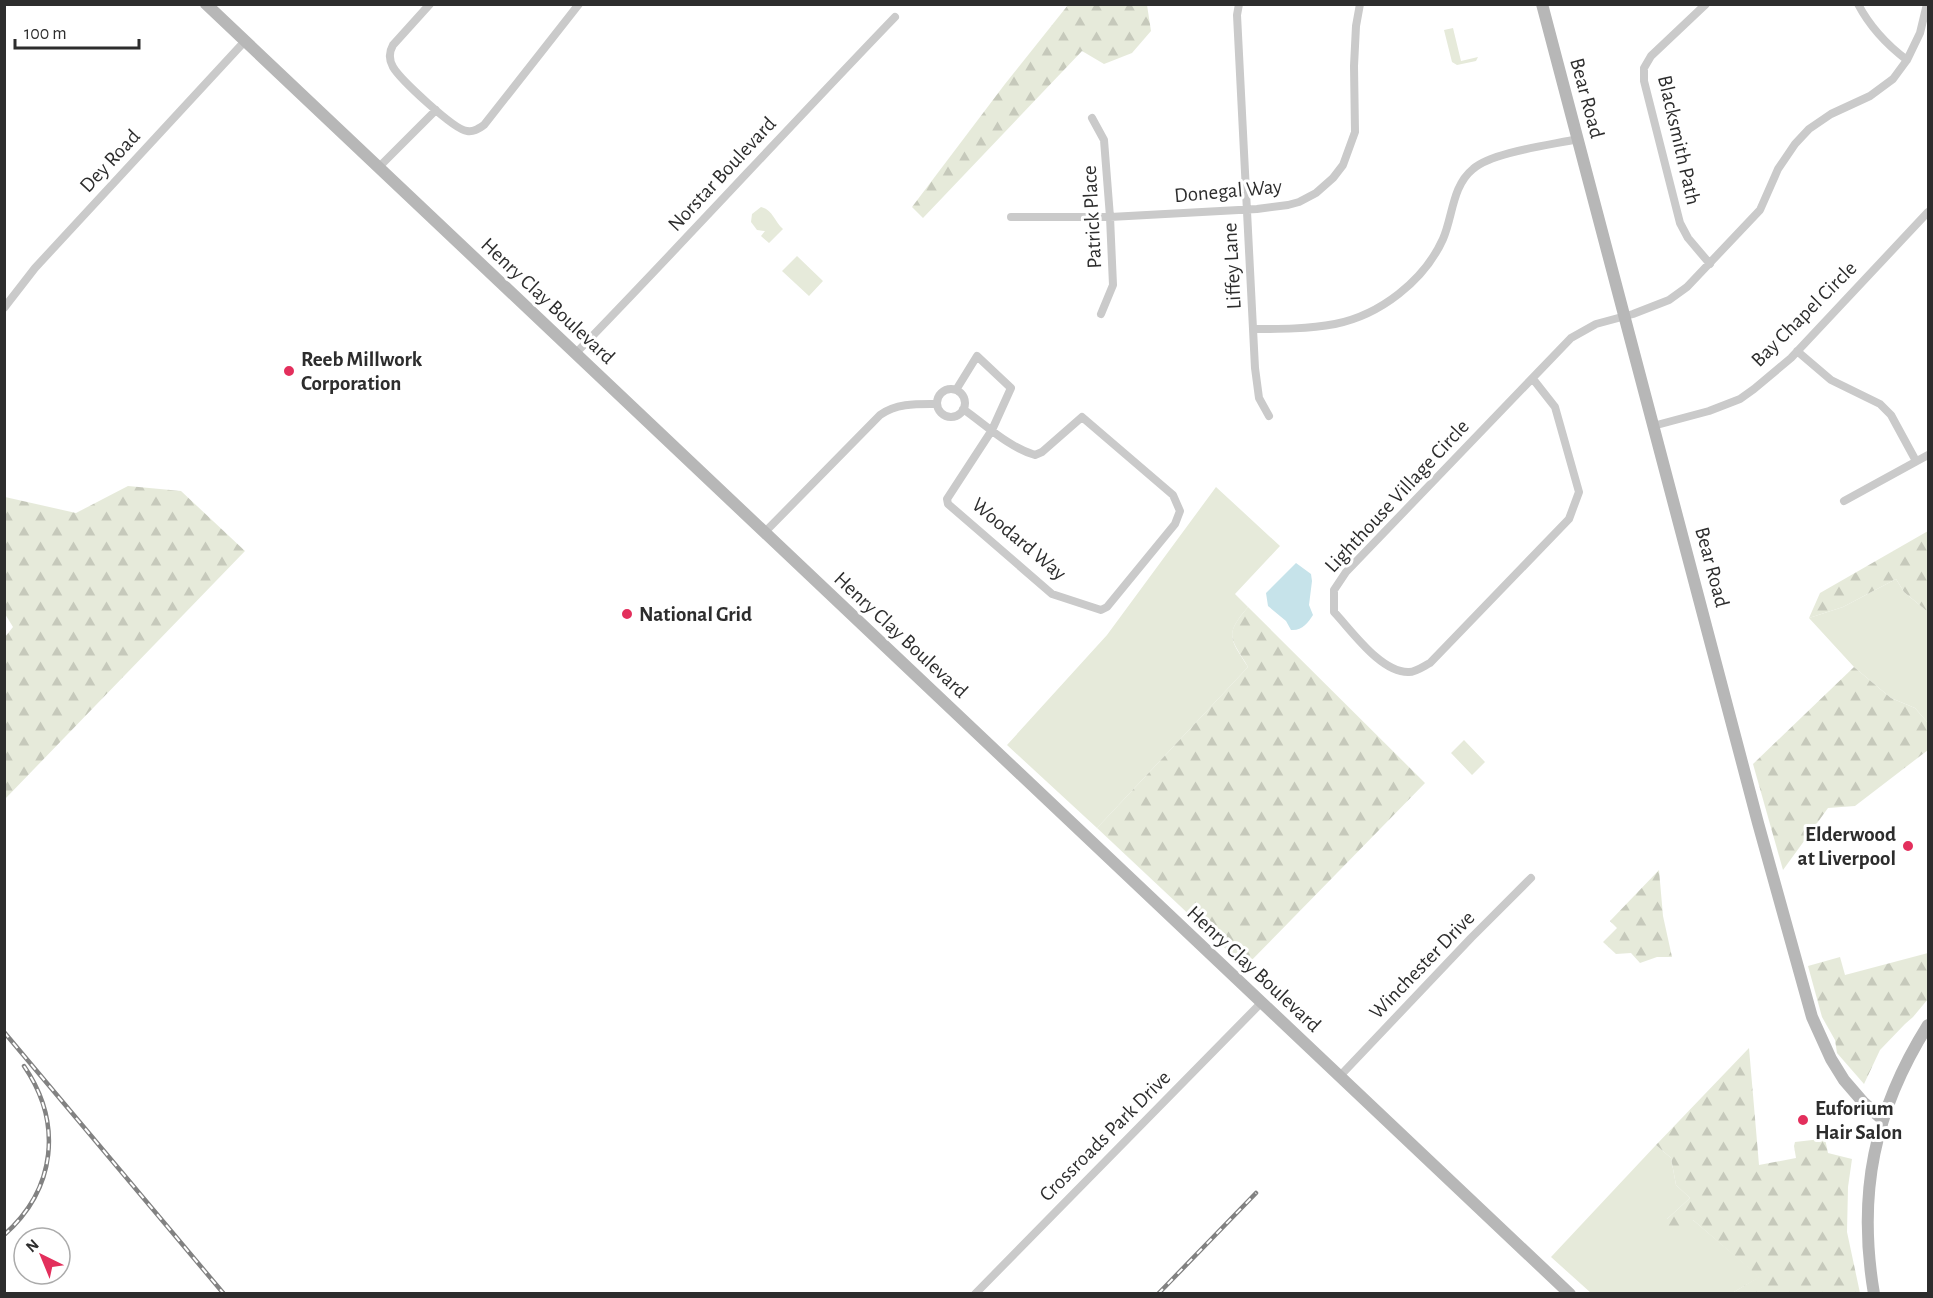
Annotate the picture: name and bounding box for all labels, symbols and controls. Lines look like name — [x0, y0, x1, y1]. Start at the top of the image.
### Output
scale bar — [15, 12, 140, 50]
text: 100 m — [24, 25, 67, 43]
street label: Bear Road — [1566, 56, 1608, 141]
street label: Blacksmith Path — [1654, 73, 1704, 207]
street label: Norstar Boulevard — [664, 113, 780, 235]
street label: Dey Road — [76, 125, 144, 196]
street label: Patrick Place — [1079, 165, 1105, 269]
street label: Donegal Way — [1173, 176, 1283, 206]
street label: Liffey Lane — [1219, 222, 1245, 310]
street label: Henry Clay Boulevard — [477, 234, 619, 368]
street label: Bay Chapel Circle — [1747, 257, 1861, 371]
place label: Reeb Millwork Corporation — [301, 349, 423, 394]
marker: Reeb Millwork Corporation — [282, 364, 296, 378]
street label: Lighthouse Village Circle — [1321, 415, 1473, 577]
street label: Woodard Way — [968, 494, 1070, 584]
street label: Bear Road — [1691, 525, 1733, 610]
street label: Henry Clay Boulevard — [830, 568, 972, 702]
place label: National Grid — [639, 604, 752, 625]
marker: National Grid — [620, 607, 634, 621]
place label: Elderwood at Liverpool — [1798, 824, 1896, 869]
marker: Elderwood at Liverpool — [1901, 839, 1915, 853]
street label: Henry Clay Boulevard — [1183, 902, 1325, 1036]
street label: Winchester Drive — [1365, 907, 1479, 1023]
street label: Crossroads Park Drive — [1036, 1067, 1174, 1205]
place label: Euforium Hair Salon — [1815, 1098, 1902, 1143]
marker: Euforium Hair Salon — [1796, 1113, 1810, 1127]
north arrow — [12, 1226, 72, 1286]
text: N — [23, 1236, 42, 1255]

